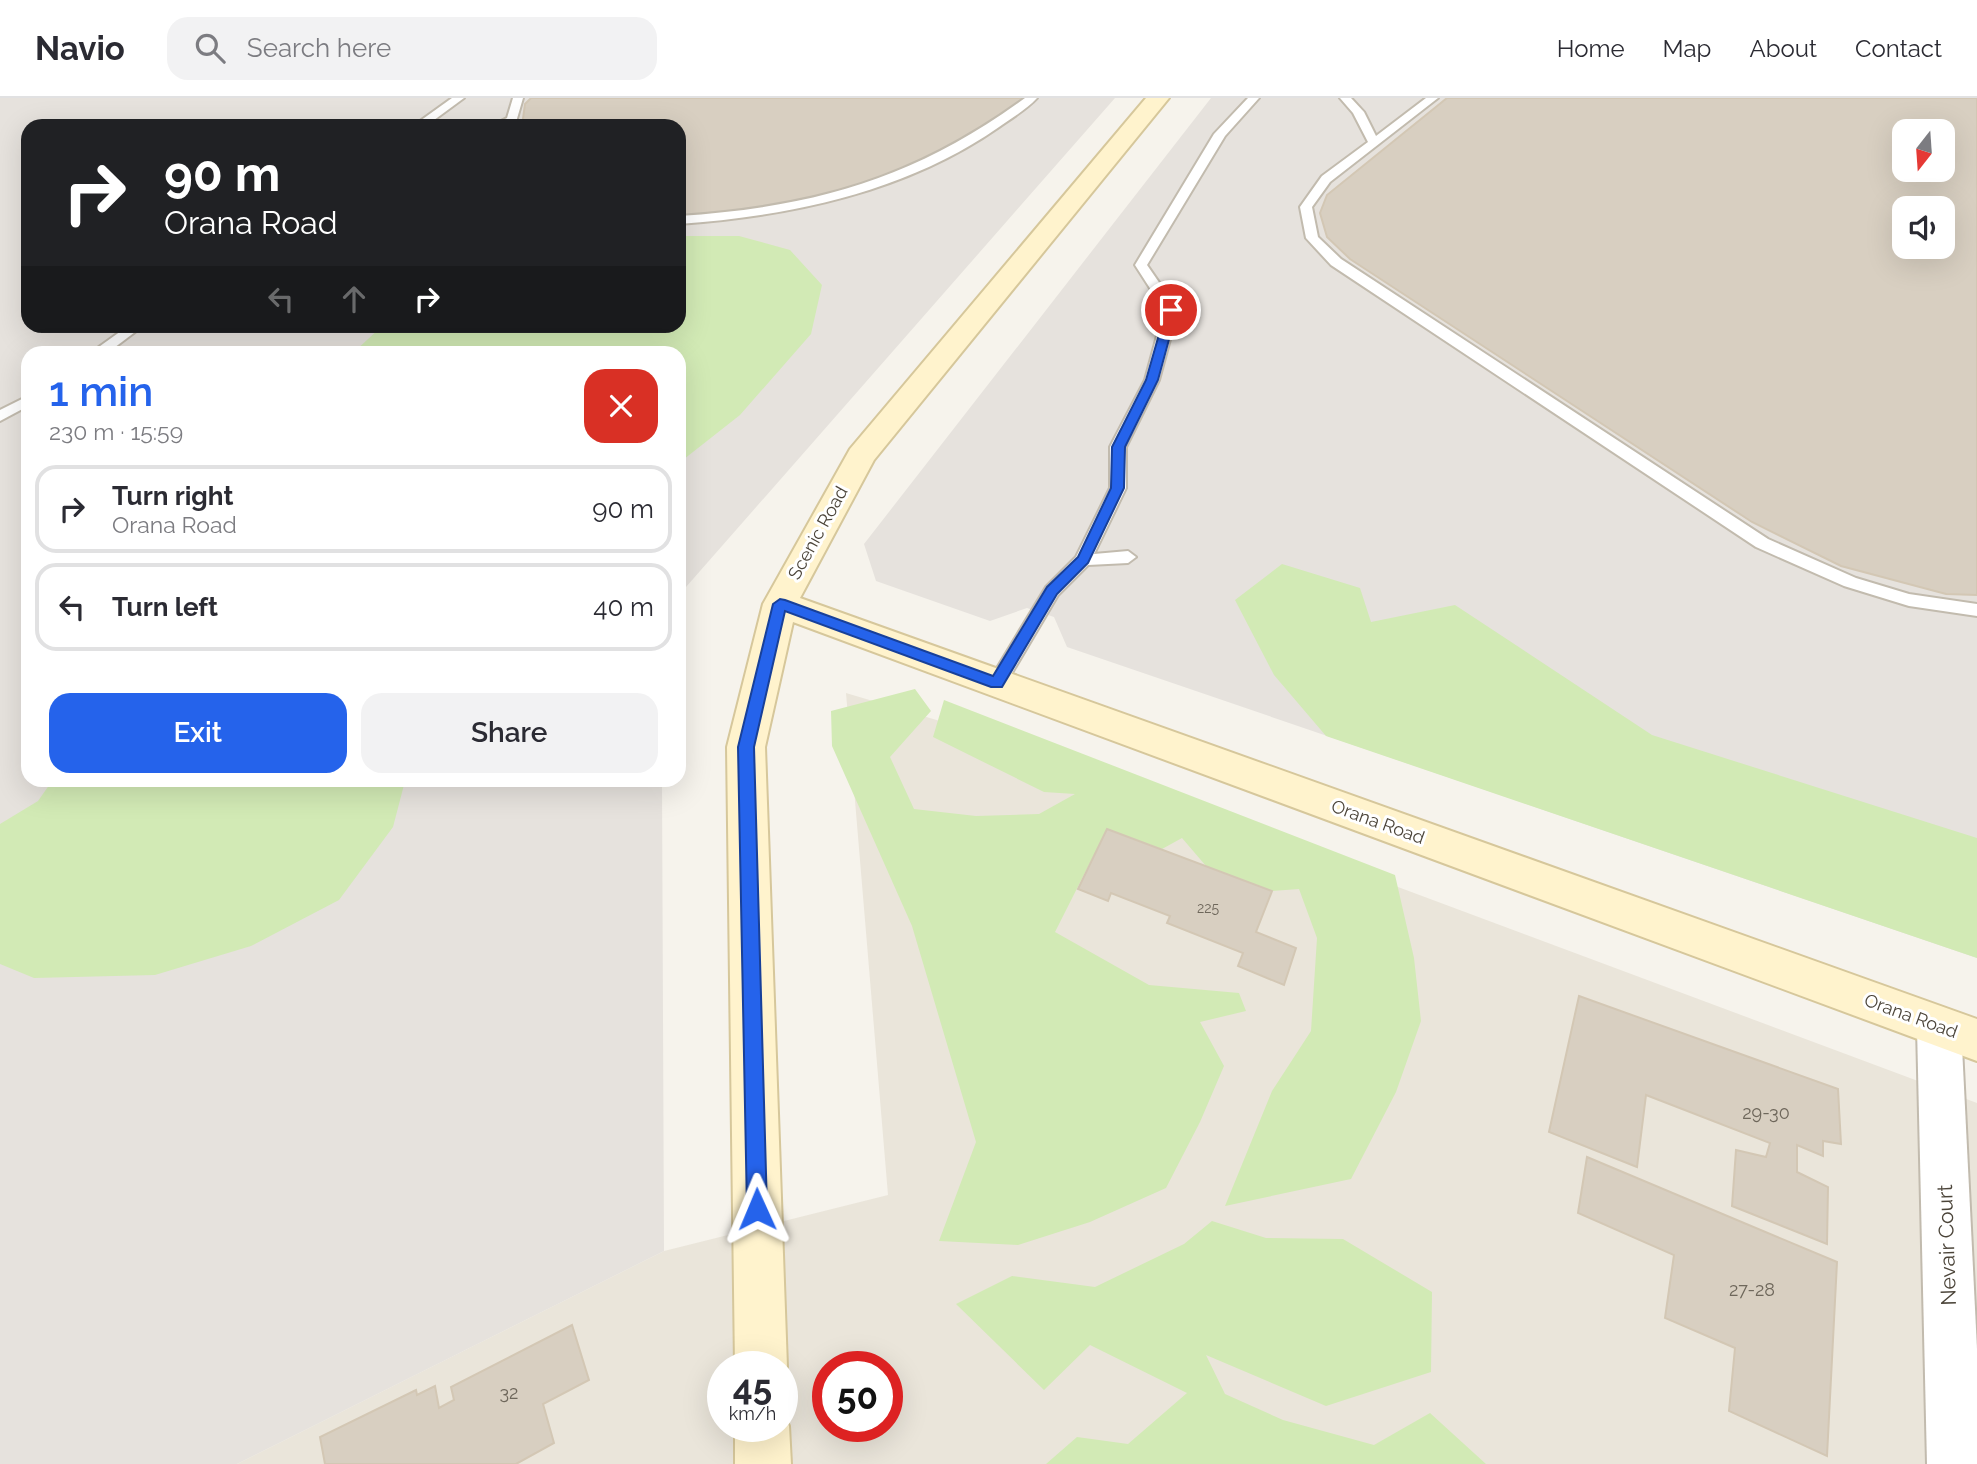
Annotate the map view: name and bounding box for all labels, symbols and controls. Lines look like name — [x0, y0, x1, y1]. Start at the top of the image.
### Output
search box — [167, 17, 657, 80]
text: Navio — [35, 29, 125, 68]
icon: search — [191, 29, 229, 67]
text: Search here — [247, 33, 391, 63]
text: Home — [1557, 34, 1625, 63]
text: Map — [1663, 34, 1711, 63]
text: About — [1749, 34, 1817, 63]
text: Contact — [1855, 34, 1942, 63]
north arrow — [1892, 119, 1955, 182]
map controls — [1892, 119, 1955, 259]
text: 90 m — [164, 145, 280, 202]
icon: right — [49, 147, 140, 238]
button: sound — [1892, 196, 1955, 259]
text: Orana Road — [164, 204, 338, 241]
icon: left — [262, 280, 300, 318]
icon: ahead — [335, 280, 373, 318]
icon: right — [408, 280, 446, 318]
pin — [1141, 280, 1201, 340]
icon: arrive — [1152, 291, 1190, 329]
text: 1 min — [49, 367, 153, 416]
button: close — [584, 369, 658, 443]
text: 230 m · 15:59 — [49, 418, 183, 445]
text: Turn right — [112, 481, 233, 511]
street label: Scenic Road — [783, 482, 852, 583]
icon: right — [53, 490, 91, 528]
text: 90 m — [592, 494, 654, 524]
text: Orana Road — [112, 511, 237, 538]
icon: left — [53, 588, 91, 626]
text: Turn left — [112, 592, 218, 622]
text: 40 m — [593, 592, 654, 622]
button: Exit — [49, 693, 347, 773]
button: Share — [361, 693, 658, 773]
street label: Orana Road — [1329, 795, 1428, 848]
house number: 225 — [1197, 900, 1219, 916]
street label: Orana Road — [1862, 989, 1961, 1042]
house number: 29-30 — [1742, 1102, 1790, 1123]
position arrow — [720, 1172, 794, 1246]
street label: Nevair Court — [1932, 1184, 1961, 1306]
house number: 27-28 — [1729, 1279, 1775, 1300]
speed limit sign: 50 — [812, 1351, 903, 1442]
text: 45 — [733, 1367, 772, 1408]
house number: 32 — [500, 1382, 519, 1403]
text: km/h — [729, 1403, 776, 1424]

